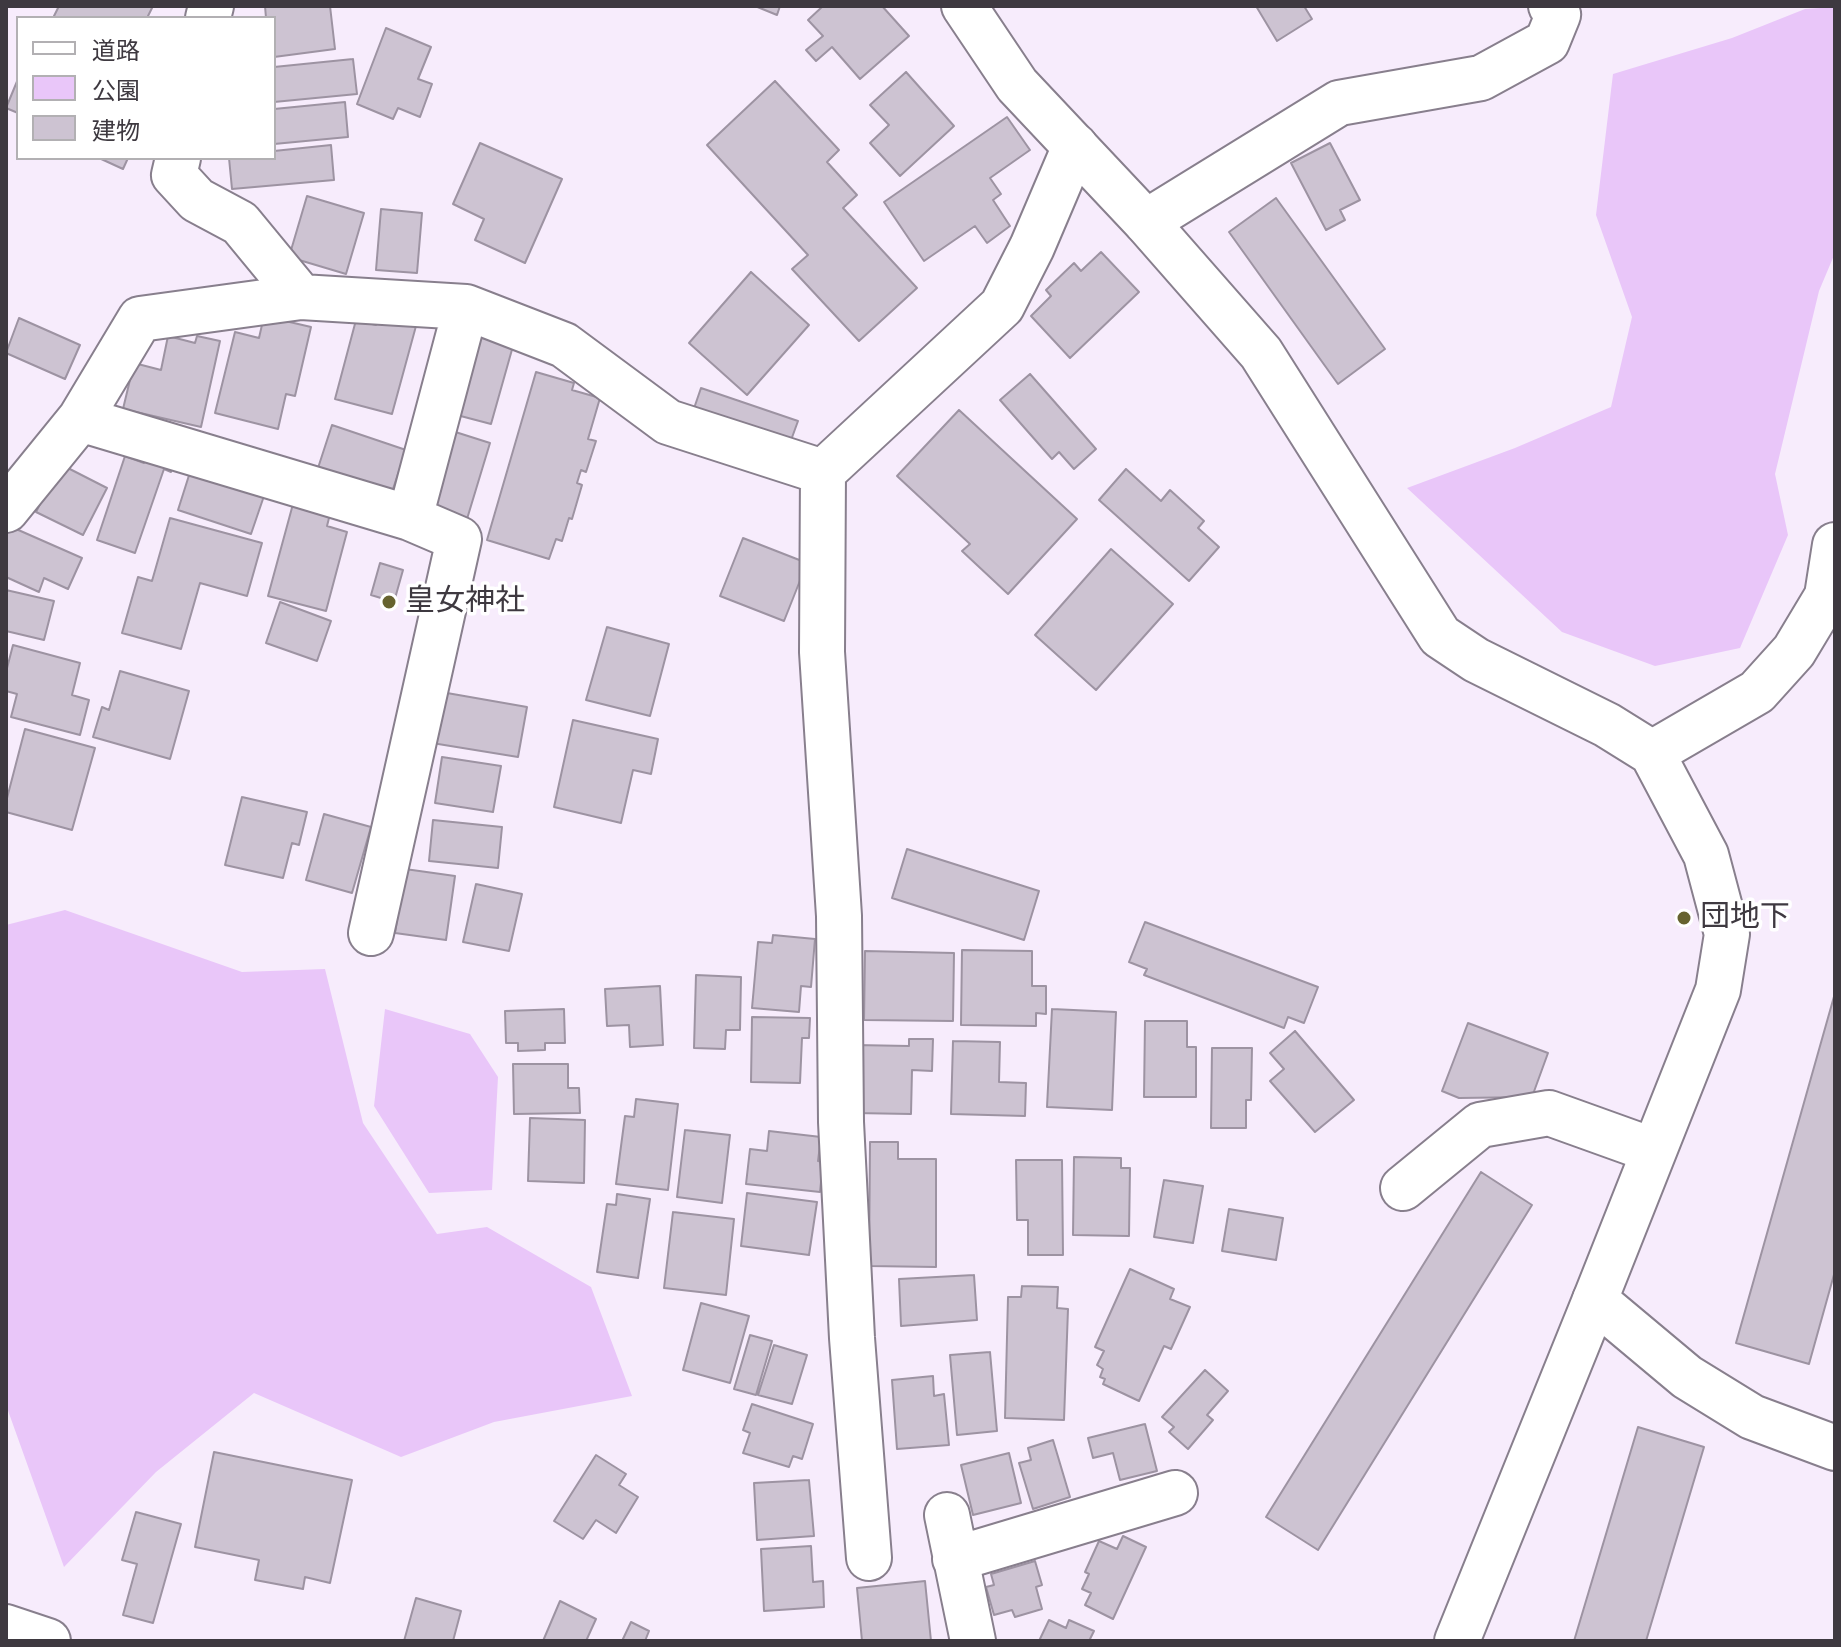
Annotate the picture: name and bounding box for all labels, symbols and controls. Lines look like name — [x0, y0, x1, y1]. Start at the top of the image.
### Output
legend — [16, 16, 276, 160]
text: 道路 — [92, 37, 140, 66]
text: 公園 — [92, 77, 140, 106]
text: 建物 — [92, 117, 140, 146]
place label: 皇女神社 — [405, 584, 525, 620]
marker: 皇女神社 — [380, 593, 398, 611]
place label: 団地下 — [1700, 900, 1790, 936]
marker: 団地下 — [1675, 909, 1693, 927]

